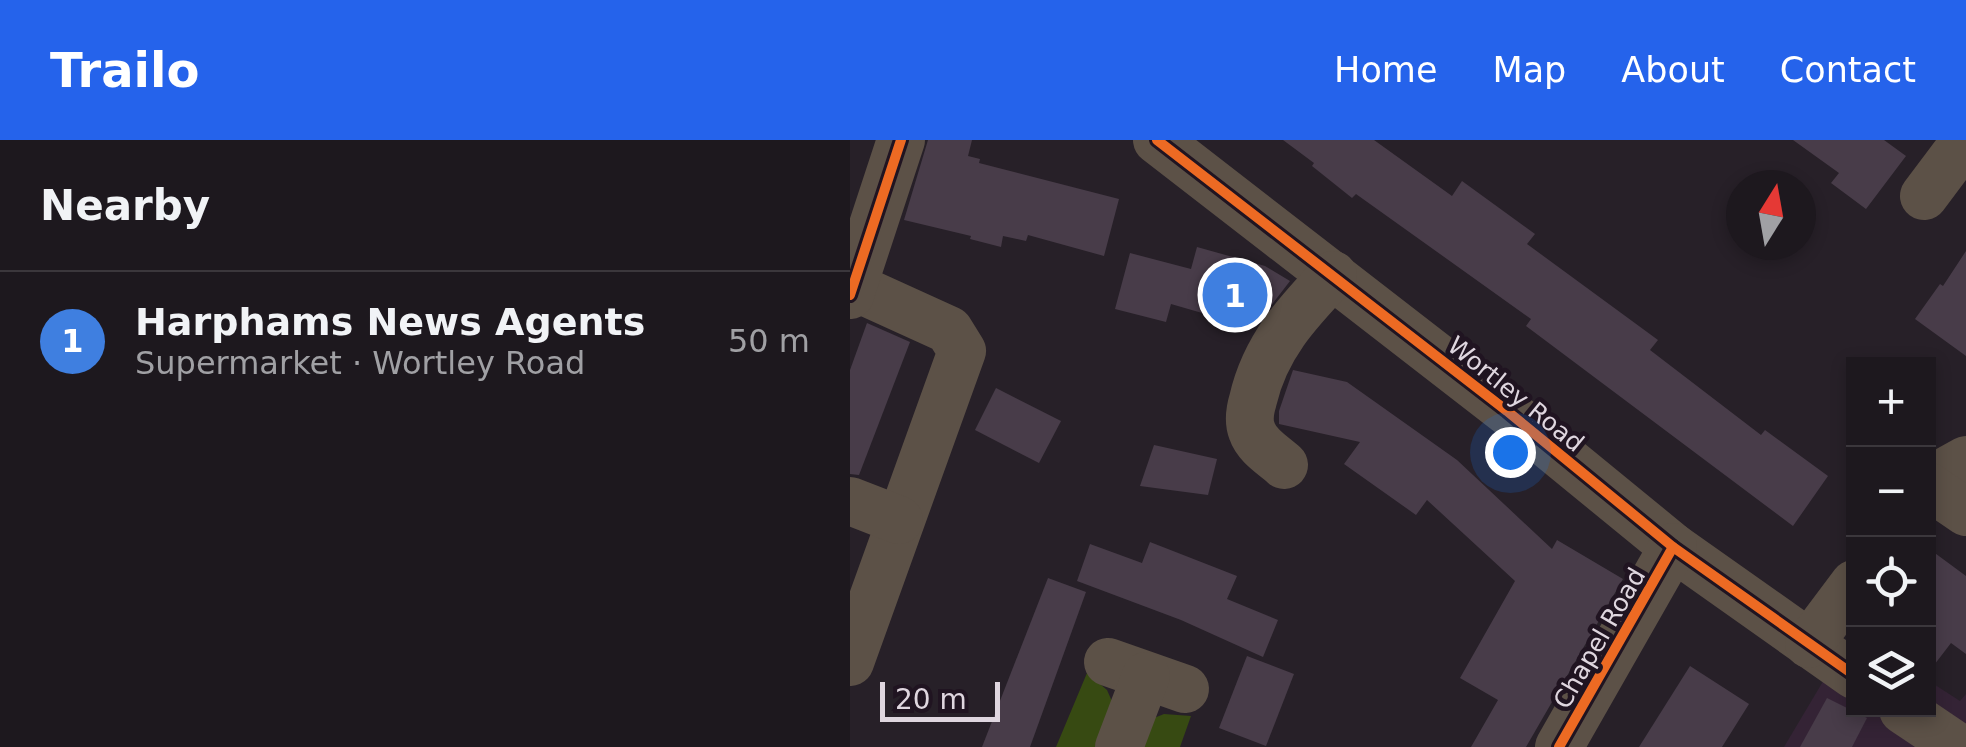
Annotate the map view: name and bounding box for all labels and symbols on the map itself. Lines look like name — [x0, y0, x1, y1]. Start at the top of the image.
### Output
north arrow — [1726, 170, 1816, 260]
pin: 1 — [1202, 258, 1268, 332]
street label: Wortley Road — [1442, 331, 1589, 458]
your location — [1485, 427, 1536, 478]
street label: Chapel Road — [1548, 563, 1651, 714]
scale bar — [880, 677, 1000, 722]

